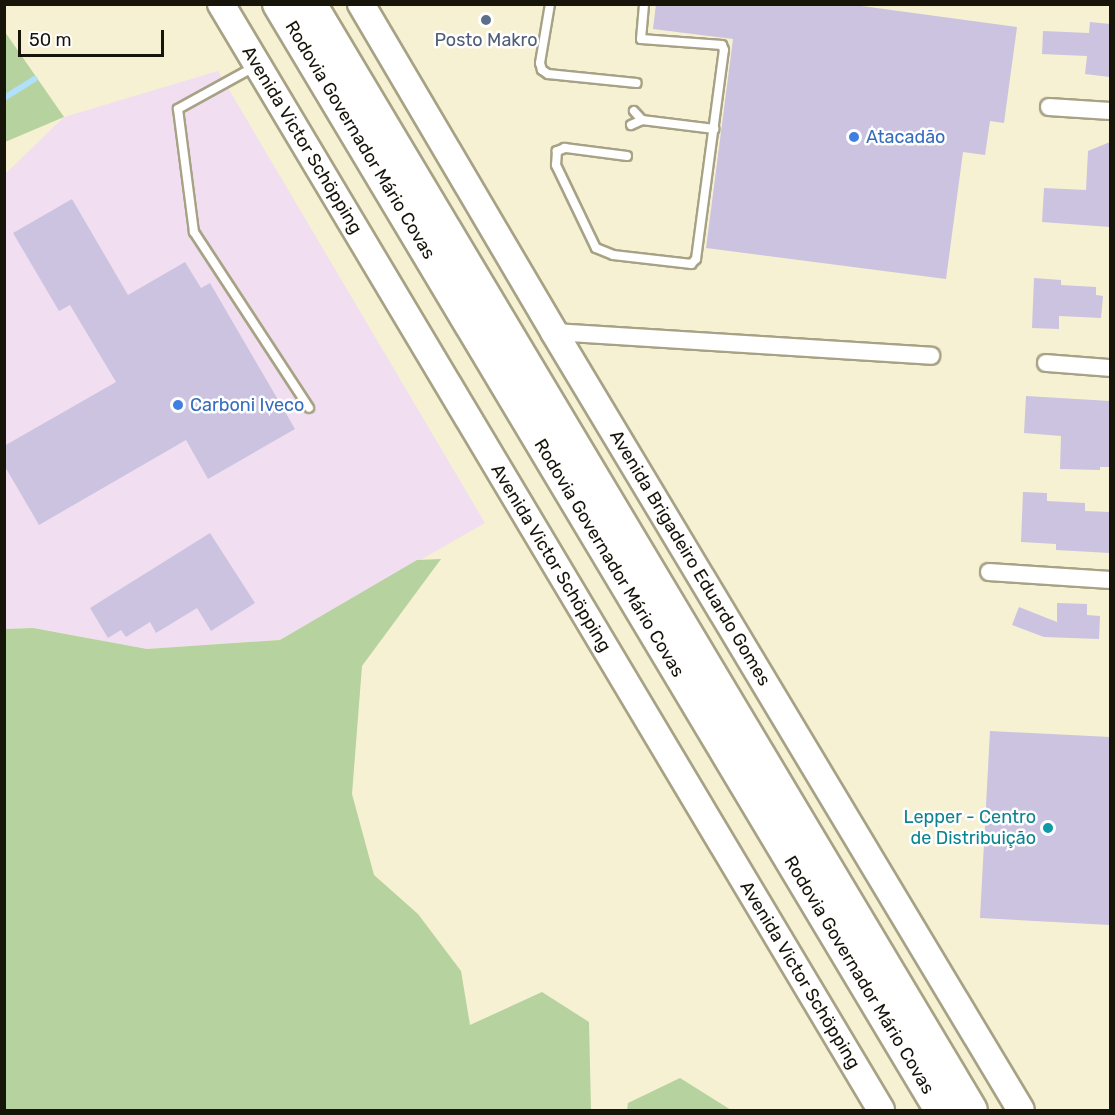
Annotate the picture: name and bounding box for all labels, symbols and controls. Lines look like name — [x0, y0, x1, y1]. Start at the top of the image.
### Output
marker: Posto Makro — [479, 13, 493, 27]
street label: Rodovia Governador Mário Covas — [280, 17, 440, 263]
scale bar — [21, 18, 166, 56]
text: 50 m — [29, 29, 72, 51]
place label: Posto Makro — [434, 29, 538, 51]
street label: Avenida Victor Schöpping — [237, 42, 367, 238]
place label: Atacadão — [866, 126, 945, 148]
marker: Atacadão — [847, 130, 861, 144]
place label: Carboni Iveco — [190, 394, 304, 416]
marker: Carboni Iveco — [171, 398, 185, 412]
street label: Avenida Brigadeiro Eduardo Gomes — [605, 426, 775, 690]
street label: Rodovia Governador Mário Covas — [529, 435, 689, 681]
street label: Avenida Victor Schöpping — [486, 460, 616, 656]
place label: Lepper - Centro de Distribuição — [903, 807, 1036, 850]
marker: Lepper - Centro de Distribuição — [1041, 821, 1055, 835]
street label: Rodovia Governador Mário Covas — [779, 852, 939, 1098]
street label: Avenida Victor Schöpping — [735, 877, 865, 1073]

